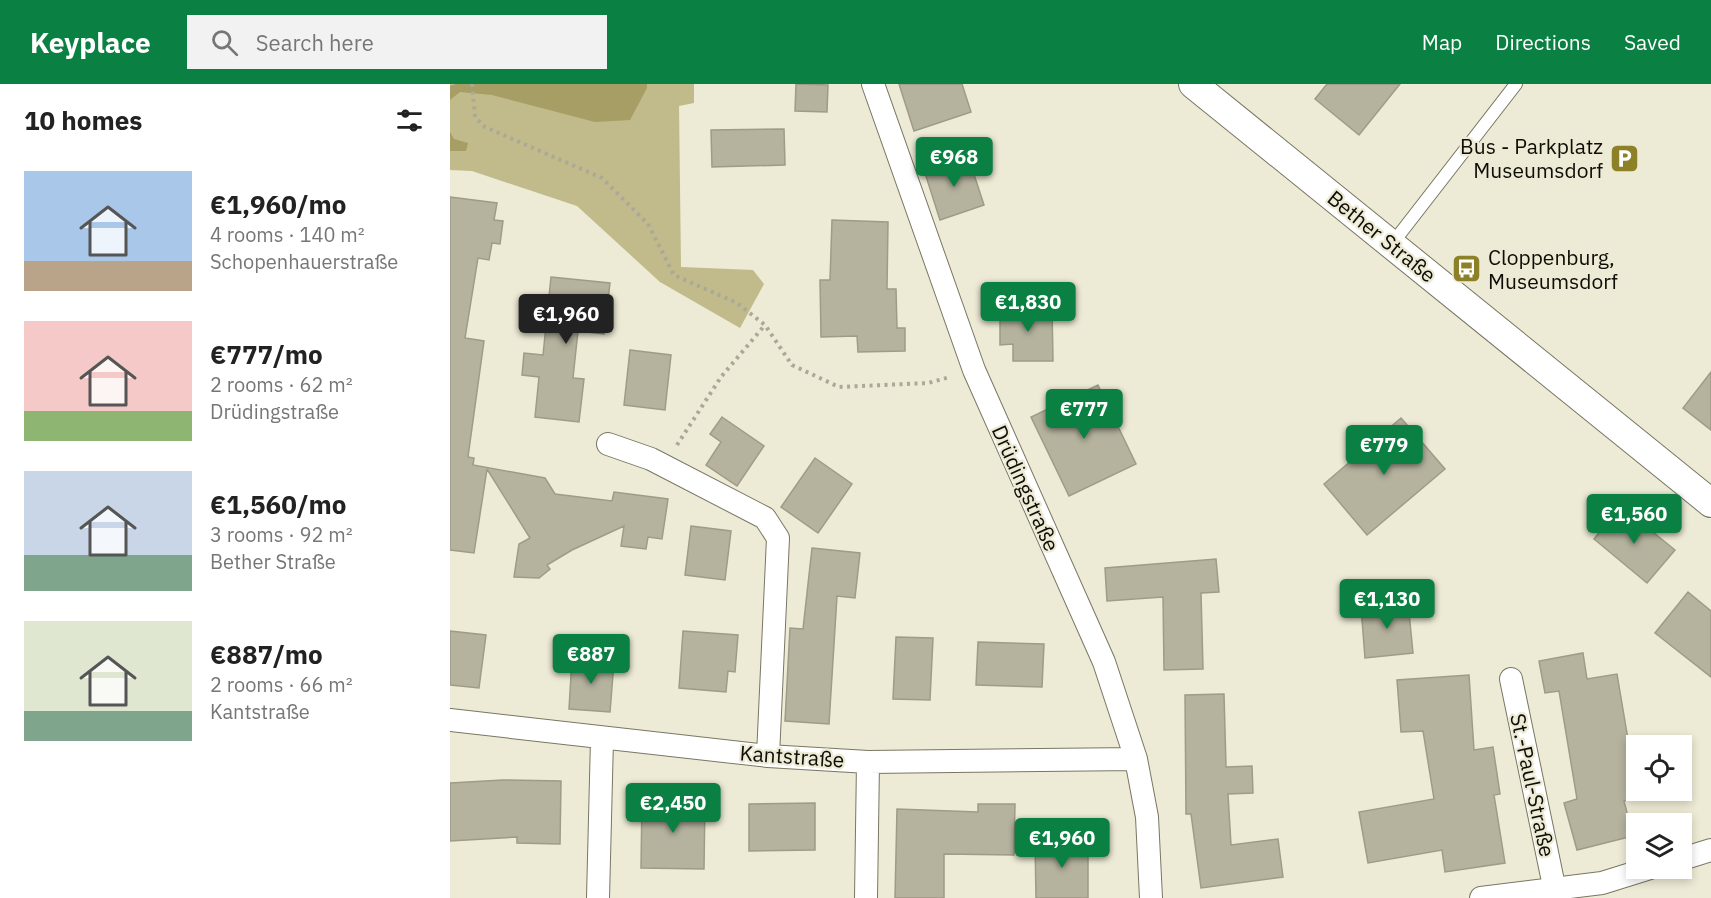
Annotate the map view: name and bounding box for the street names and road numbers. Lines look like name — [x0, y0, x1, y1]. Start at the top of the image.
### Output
street label: Bether Straße — [1322, 184, 1442, 288]
street label: Drüdingstraße — [986, 420, 1066, 556]
street label: St.-Paul-Straße — [1504, 711, 1562, 859]
street label: Kantstraße — [739, 738, 845, 774]

